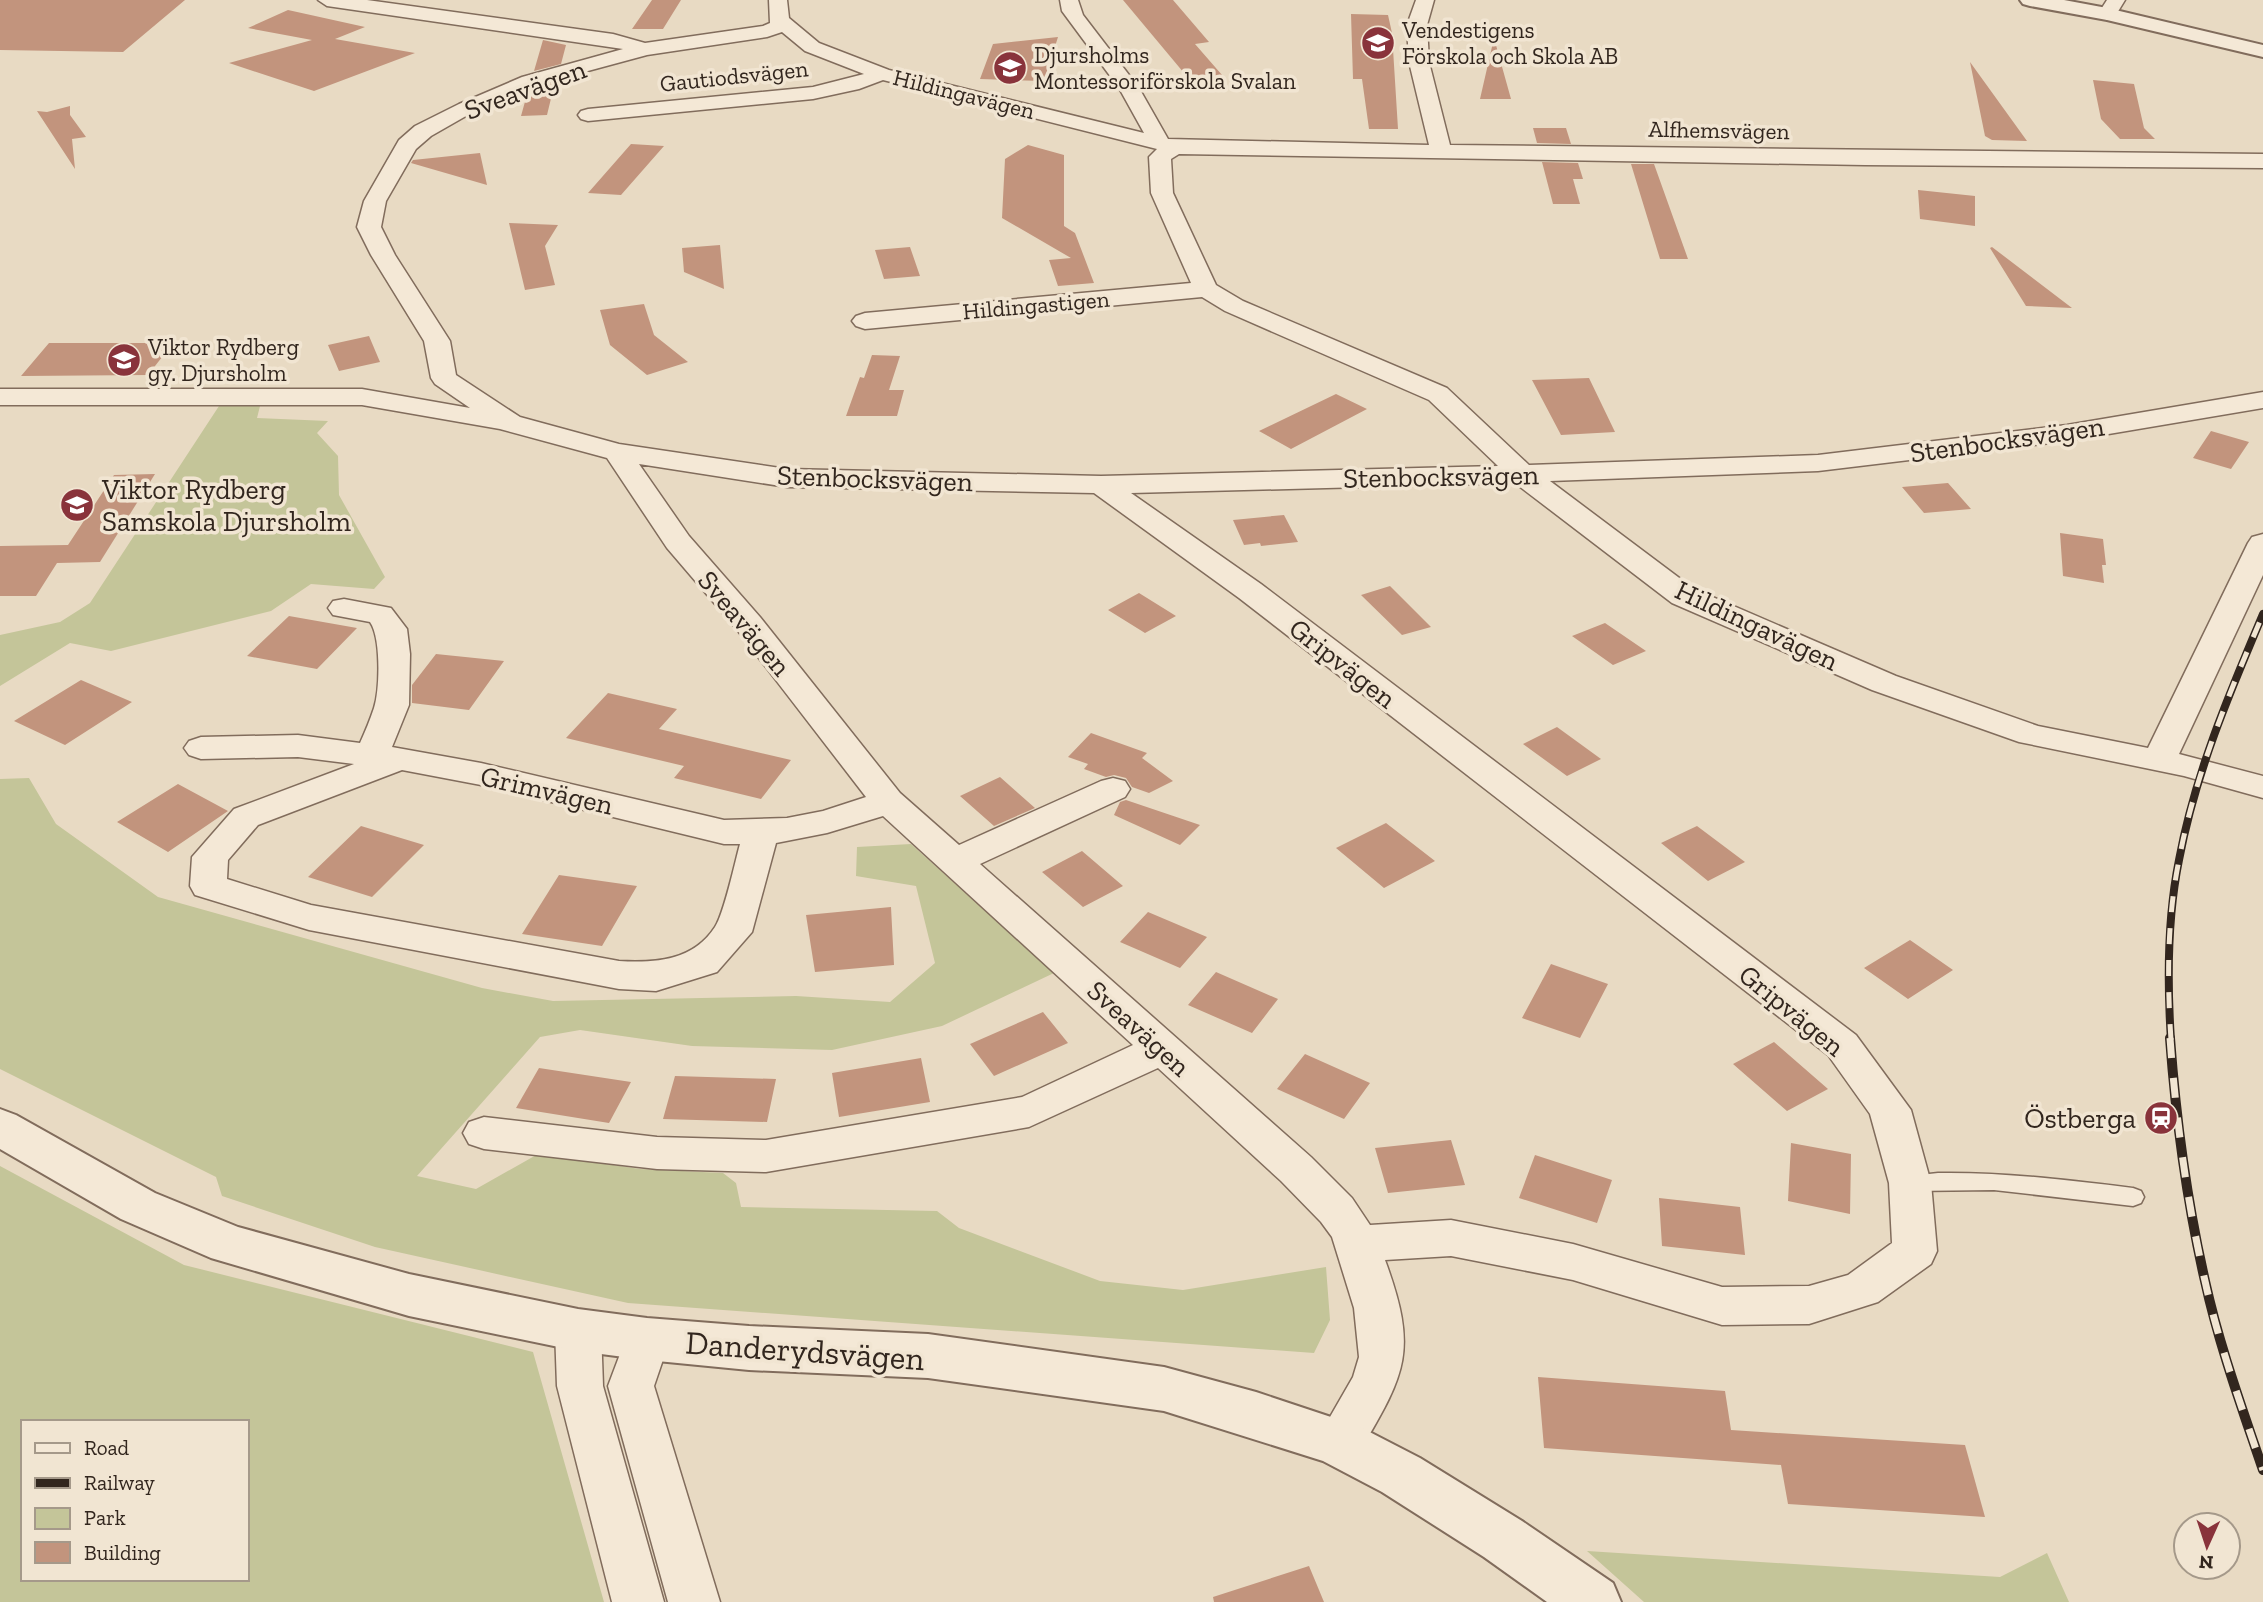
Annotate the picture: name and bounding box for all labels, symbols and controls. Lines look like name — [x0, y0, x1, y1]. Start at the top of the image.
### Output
place label: Vendestigens Förskola och Skola AB — [1401, 16, 1618, 70]
school or university icon: Vendestigens Förskola och Skola AB — [1359, 24, 1397, 62]
place label: Djursholms Montessoriförskola Svalan — [1034, 41, 1296, 95]
school or university icon: Djursholms Montessoriförskola Svalan — [991, 49, 1029, 87]
street label: Sveavägen — [460, 52, 590, 127]
street label: Gautiodsvägen — [659, 54, 809, 98]
street label: Hildingavägen — [890, 63, 1038, 125]
street label: Alfhemsvägen — [1648, 115, 1790, 145]
street label: Hildingastigen — [961, 285, 1111, 325]
place label: Viktor Rydberg gy. Djursholm — [147, 333, 299, 387]
school or university icon: Viktor Rydberg gy. Djursholm — [105, 341, 143, 379]
street label: Stenbocksvägen — [1908, 410, 2106, 469]
street label: Stenbocksvägen — [1343, 458, 1539, 495]
street label: Stenbocksvägen — [777, 459, 973, 498]
place label: Viktor Rydberg Samskola Djursholm — [101, 473, 351, 538]
school or university icon: Viktor Rydberg Samskola Djursholm — [58, 486, 96, 524]
street label: Sveavägen — [691, 564, 798, 683]
street label: Hildingavägen — [1670, 573, 1844, 678]
street label: Gripvägen — [1283, 612, 1403, 715]
street label: Grimvägen — [478, 759, 616, 822]
street label: Gripvägen — [1732, 958, 1851, 1063]
street label: Sveavägen — [1080, 974, 1197, 1083]
station icon: Östberga — [2142, 1099, 2180, 1137]
place label: Östberga — [2024, 1102, 2136, 1135]
street label: Danderydsvägen — [684, 1323, 926, 1378]
legend — [21, 1420, 248, 1581]
text: Road — [84, 1435, 130, 1460]
text: Railway — [84, 1470, 155, 1495]
text: Park — [84, 1505, 126, 1530]
north arrow — [2172, 1511, 2242, 1581]
text: Building — [84, 1540, 161, 1565]
text: N — [2198, 1551, 2214, 1574]

